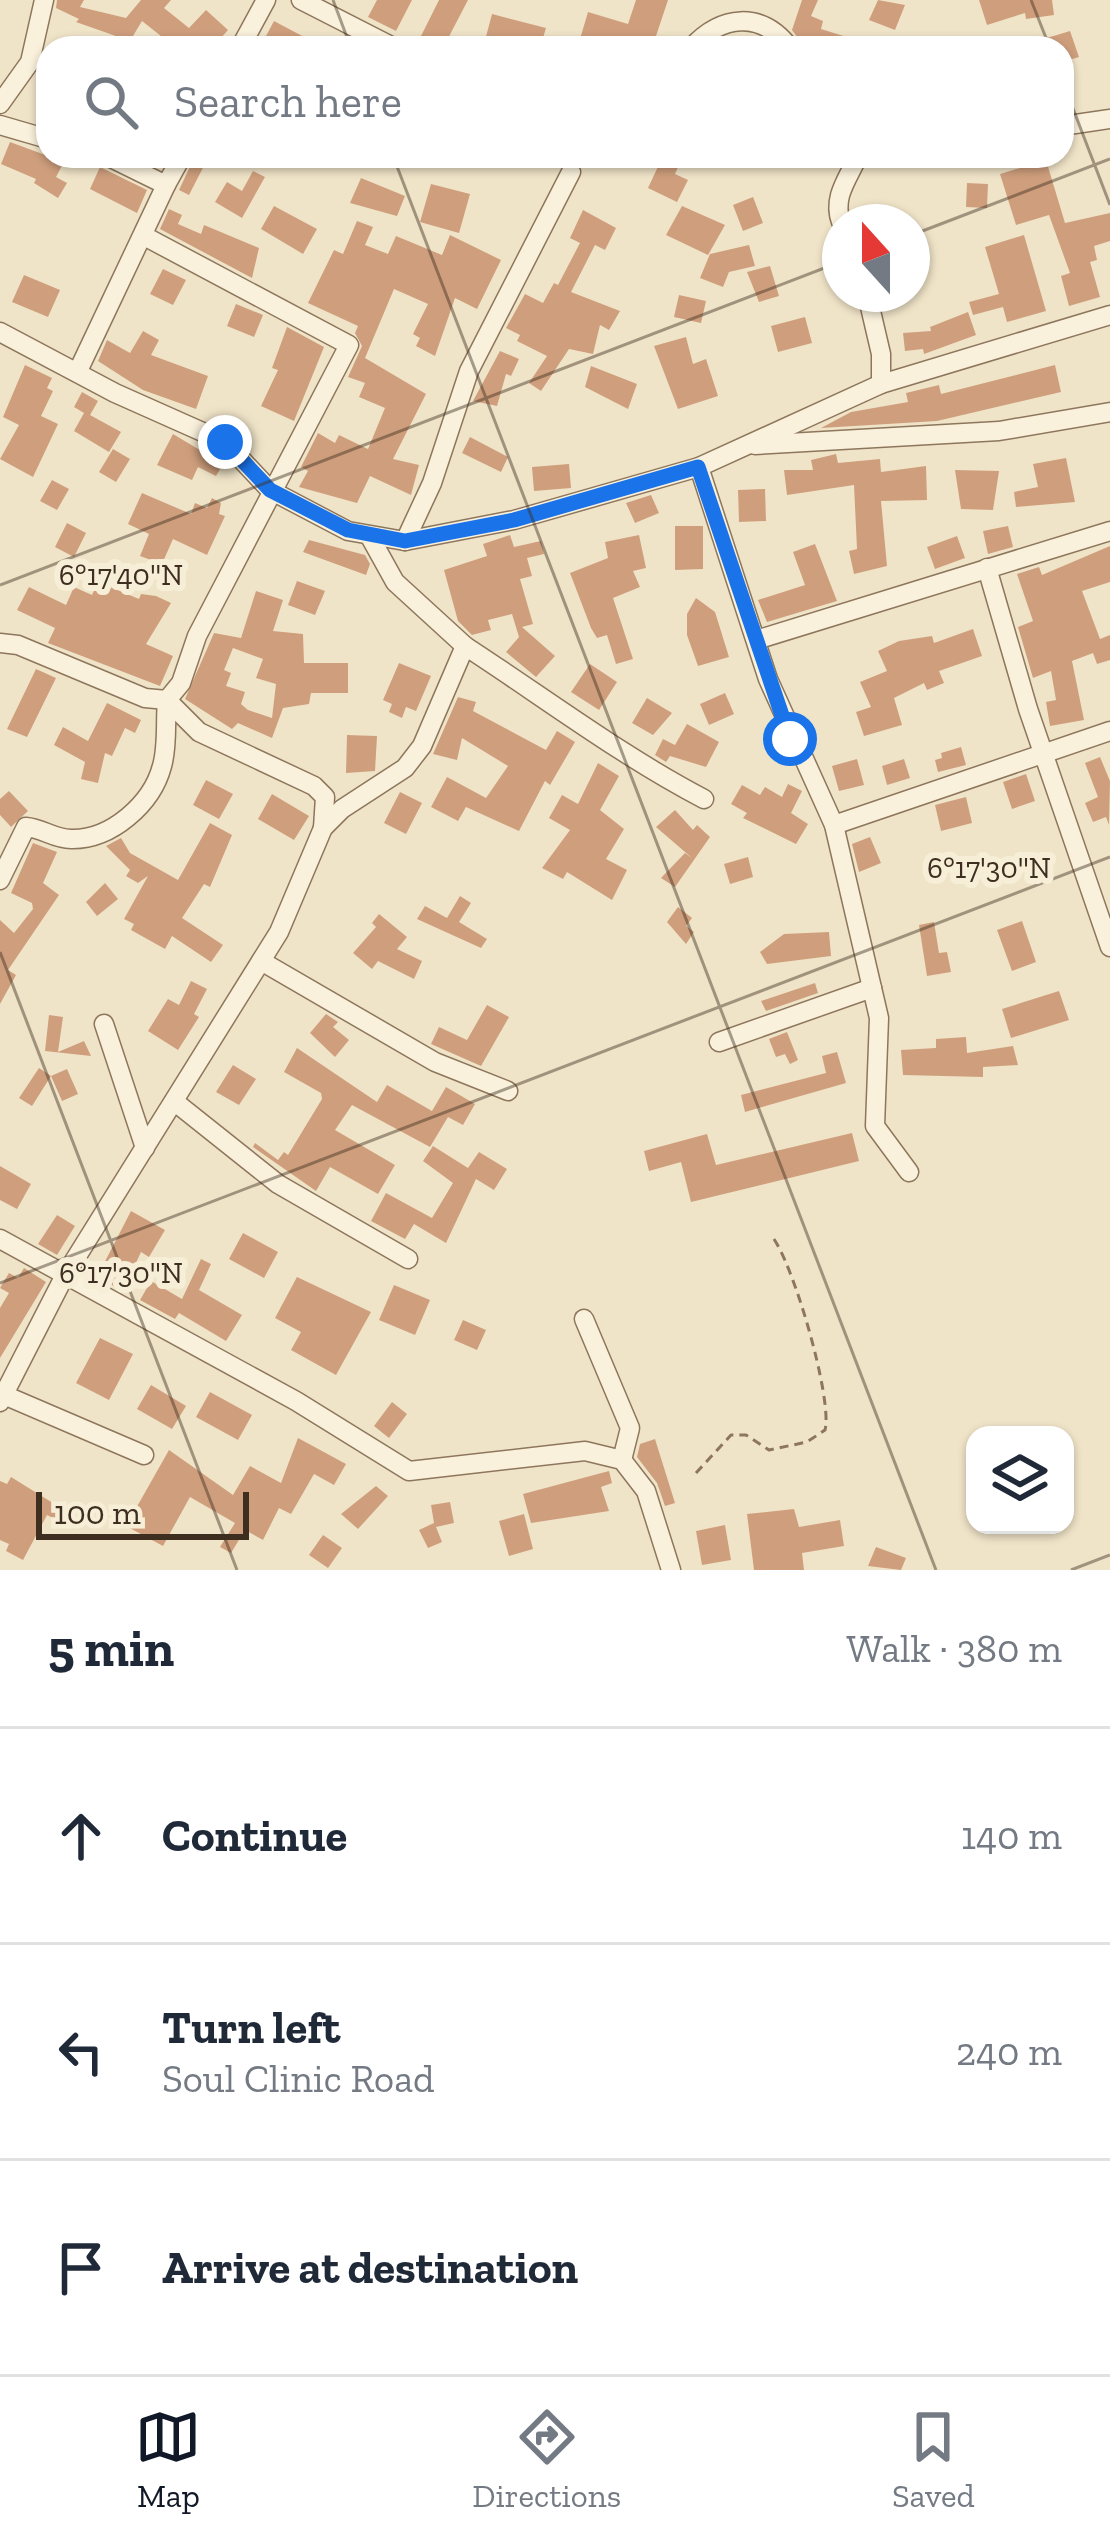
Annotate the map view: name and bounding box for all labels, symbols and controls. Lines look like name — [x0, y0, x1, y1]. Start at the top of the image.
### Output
search box — [36, 36, 1074, 168]
icon: search — [78, 69, 144, 135]
text: Search here — [174, 75, 402, 129]
north arrow — [822, 204, 930, 312]
route end — [198, 415, 252, 469]
text: 6°17'40"N — [59, 557, 183, 593]
route start — [763, 712, 817, 766]
text: 6°17'30"N — [927, 850, 1051, 886]
text: 6°17'30"N — [59, 1255, 183, 1291]
map controls — [966, 1426, 1074, 1534]
button: layers — [966, 1426, 1074, 1534]
scale bar — [36, 1486, 249, 1539]
text: 100 m — [54, 1493, 141, 1532]
text: 5 min — [48, 1618, 174, 1679]
text: Walk · 380 m — [847, 1625, 1062, 1672]
icon: ahead — [48, 1803, 114, 1869]
text: Continue — [162, 1809, 347, 1863]
text: 140 m — [961, 1812, 1062, 1859]
text: Turn left — [162, 2001, 340, 2055]
icon: left — [48, 2019, 114, 2085]
text: 240 m — [956, 2028, 1062, 2075]
text: Soul Clinic Road — [162, 2055, 434, 2102]
icon: arrive — [48, 2235, 114, 2301]
text: Arrive at destination — [162, 2241, 578, 2295]
tab: Map — [135, 2404, 201, 2515]
tab: Directions — [472, 2404, 621, 2515]
tab: Saved — [892, 2404, 975, 2515]

